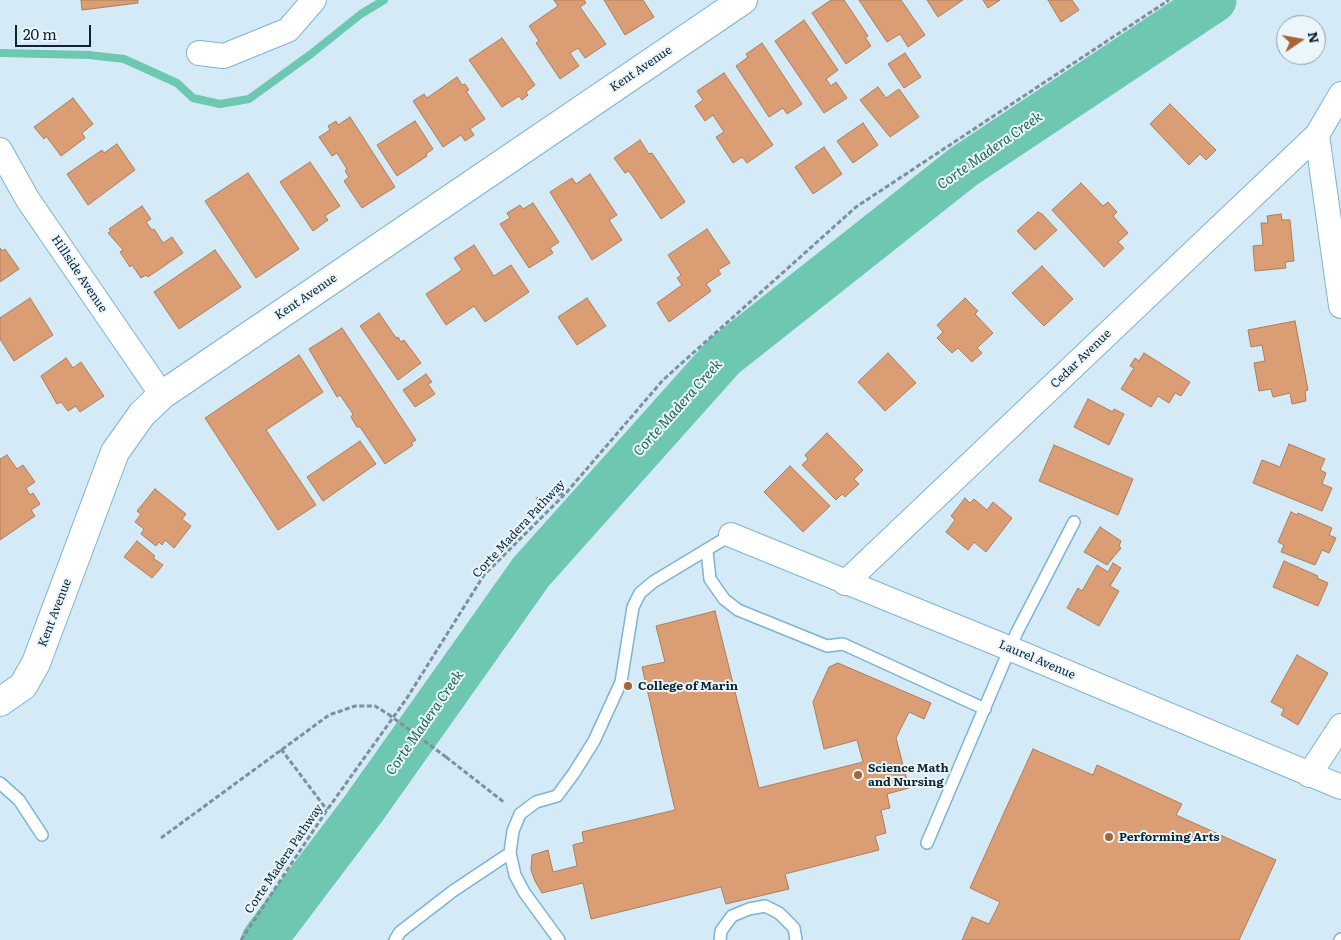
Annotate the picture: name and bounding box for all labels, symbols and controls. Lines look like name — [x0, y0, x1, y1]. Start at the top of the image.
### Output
scale bar — [18, 15, 94, 47]
north arrow — [1276, 15, 1326, 65]
text: 20 m — [23, 22, 57, 45]
text: N — [1304, 29, 1326, 45]
street label: Kent Avenue — [607, 43, 675, 95]
water label: Corte Madera Creek — [934, 108, 1046, 194]
street label: Hillside Avenue — [48, 233, 110, 315]
street label: Kent Avenue — [272, 271, 340, 323]
street label: Cedar Avenue — [1048, 327, 1114, 391]
water label: Corte Madera Creek — [630, 356, 726, 460]
street label: Corte Madera Pathway — [470, 477, 568, 581]
street label: Kent Avenue — [35, 577, 75, 649]
street label: Laurel Avenue — [997, 637, 1077, 683]
water label: Corte Madera Creek — [382, 667, 468, 779]
place label: College of Marin — [638, 679, 738, 693]
marker: College of Marin — [622, 680, 634, 692]
place label: Science Math and Nursing — [868, 761, 949, 789]
marker: Science Math and Nursing — [852, 769, 864, 781]
street label: Corte Madera Pathway — [242, 801, 326, 917]
place label: Performing Arts — [1119, 830, 1220, 844]
marker: Performing Arts — [1103, 831, 1115, 843]

